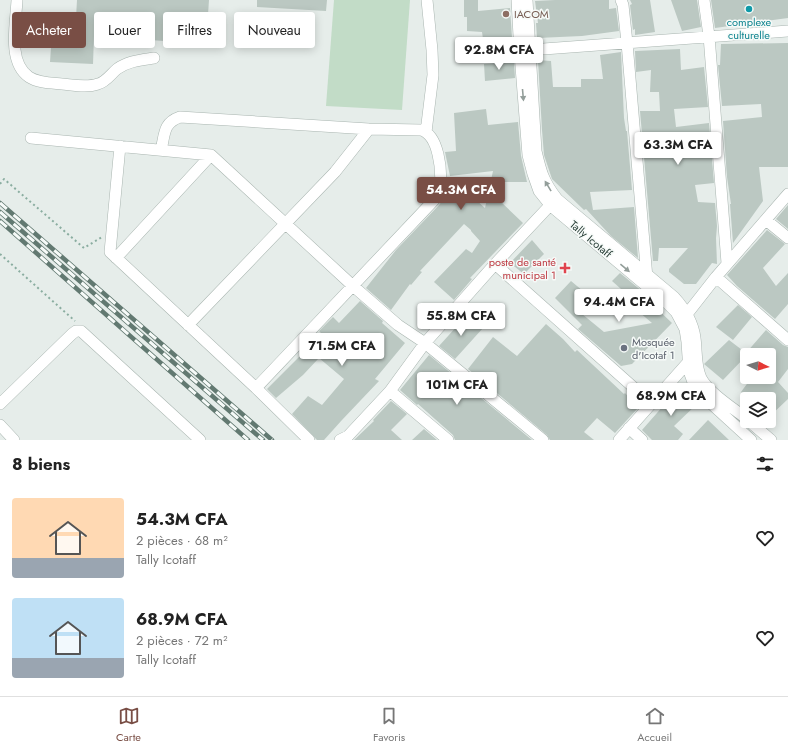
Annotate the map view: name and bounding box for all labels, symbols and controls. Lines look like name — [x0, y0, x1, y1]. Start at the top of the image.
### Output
marker: complexe culturelle — [744, 4, 754, 14]
place label: IACOM — [514, 6, 549, 22]
marker: IACOM — [501, 9, 511, 19]
chip: Acheter — [12, 12, 86, 48]
chip: Louer — [94, 12, 155, 48]
chip: Filtres — [163, 12, 226, 48]
chip: Nouveau — [234, 12, 315, 48]
place label: complexe culturelle — [727, 14, 771, 43]
pin: 92.8M CFA — [453, 37, 545, 71]
text: 92.8M CFA — [464, 40, 534, 59]
one-way arrow — [520, 89, 527, 101]
pin: 63.3M CFA — [632, 132, 724, 166]
text: 63.3M CFA — [643, 135, 713, 154]
pin: 54.3M CFA — [415, 177, 507, 211]
text: 54.3M CFA — [426, 180, 496, 199]
one-way arrow — [544, 180, 551, 192]
street label: Tally Icotaff — [566, 217, 616, 262]
place label: poste de santé municipal 1 — [489, 254, 556, 283]
marker: poste de santé municipal 1 — [559, 262, 571, 274]
one-way arrow — [620, 263, 631, 272]
pin: 94.4M CFA — [573, 289, 665, 323]
text: 94.4M CFA — [583, 292, 655, 311]
pin: 55.8M CFA — [415, 303, 507, 337]
text: 55.8M CFA — [426, 306, 496, 325]
pin: 71.5M CFA — [296, 333, 388, 367]
place label: Mosquée d'Icotaf 1 — [632, 334, 675, 363]
text: 71.5M CFA — [308, 336, 376, 355]
marker: Mosquée d'Icotaf 1 — [619, 343, 629, 353]
north arrow — [740, 348, 776, 384]
map controls — [740, 348, 776, 428]
pin: 101M CFA — [416, 372, 498, 406]
text: 101M CFA — [426, 375, 488, 394]
pin: 68.9M CFA — [625, 383, 717, 417]
text: 68.9M CFA — [636, 386, 706, 405]
button: layers — [740, 392, 776, 428]
text: 8 biens — [12, 452, 70, 476]
icon: filters — [754, 453, 776, 475]
text: 54.3M CFA — [136, 507, 228, 531]
icon: home — [44, 514, 92, 562]
icon: heart — [754, 527, 776, 549]
text: 2 pièces · 68 m² — [136, 531, 228, 550]
text: Tally Icotaff — [136, 550, 196, 569]
text: 68.9M CFA — [136, 607, 228, 631]
icon: home — [44, 614, 92, 662]
icon: heart — [754, 627, 776, 649]
text: 2 pièces · 72 m² — [136, 631, 227, 650]
text: Tally Icotaff — [136, 650, 196, 669]
tab: Carte — [116, 705, 141, 745]
tab: Favoris — [373, 705, 405, 745]
tab: Accueil — [637, 705, 672, 745]

